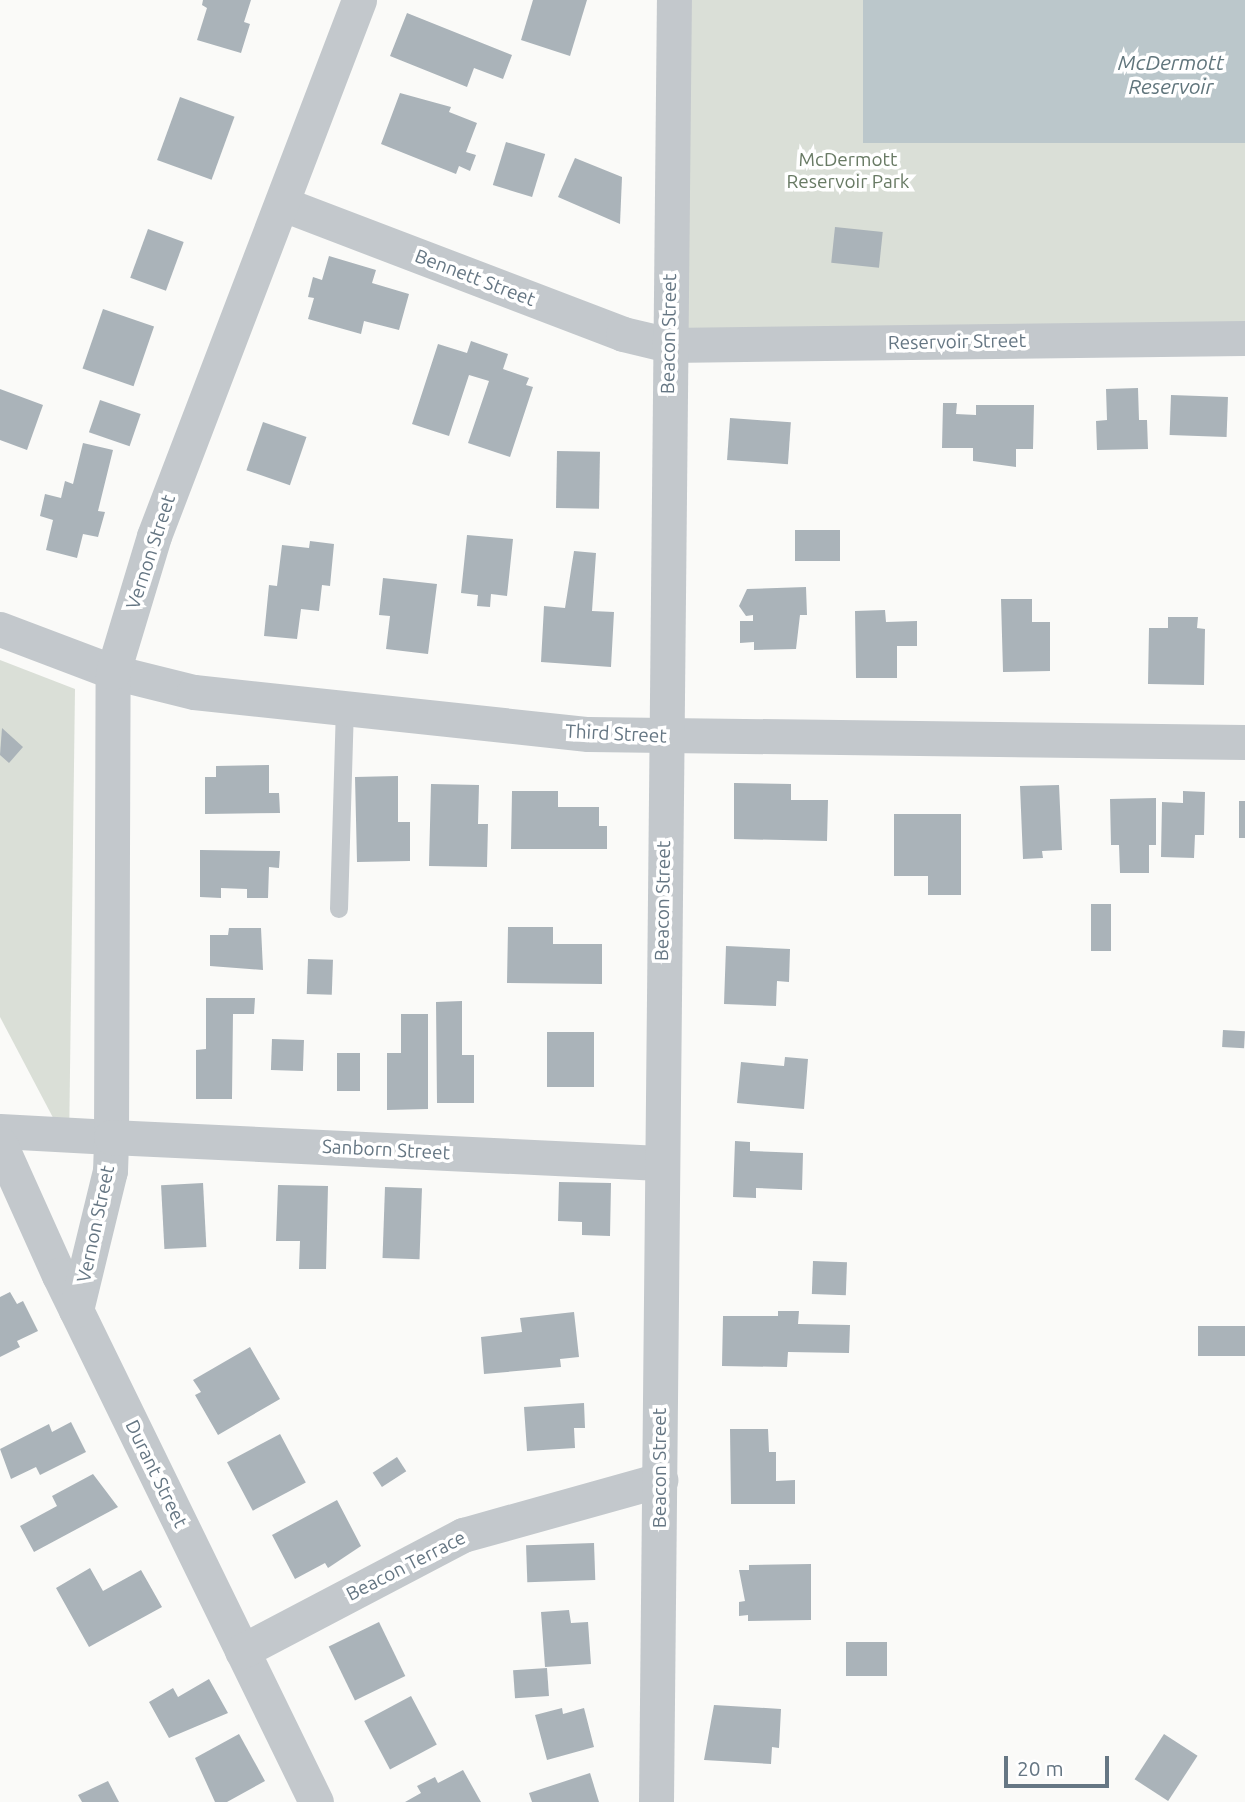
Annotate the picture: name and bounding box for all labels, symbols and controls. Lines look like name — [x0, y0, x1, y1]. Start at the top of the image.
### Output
water label: McDermott Reservoir — [1118, 49, 1224, 99]
park label: McDermott Reservoir Park — [787, 149, 909, 193]
street label: Bennett Street — [412, 245, 538, 311]
street label: Beacon Street — [657, 274, 681, 394]
street label: Reservoir Street — [888, 329, 1026, 355]
street label: Vernon Street — [122, 492, 180, 612]
street label: Third Street — [565, 720, 667, 748]
street label: Beacon Street — [651, 841, 675, 961]
street label: Sanborn Street — [321, 1135, 451, 1165]
street label: Vernon Street — [72, 1163, 120, 1285]
street label: Beacon Street — [649, 1408, 671, 1528]
street label: Durant Street — [120, 1416, 192, 1532]
street label: Beacon Terrace — [342, 1526, 470, 1606]
scale bar — [1007, 1742, 1112, 1786]
text: 20 m — [1017, 1756, 1064, 1780]

